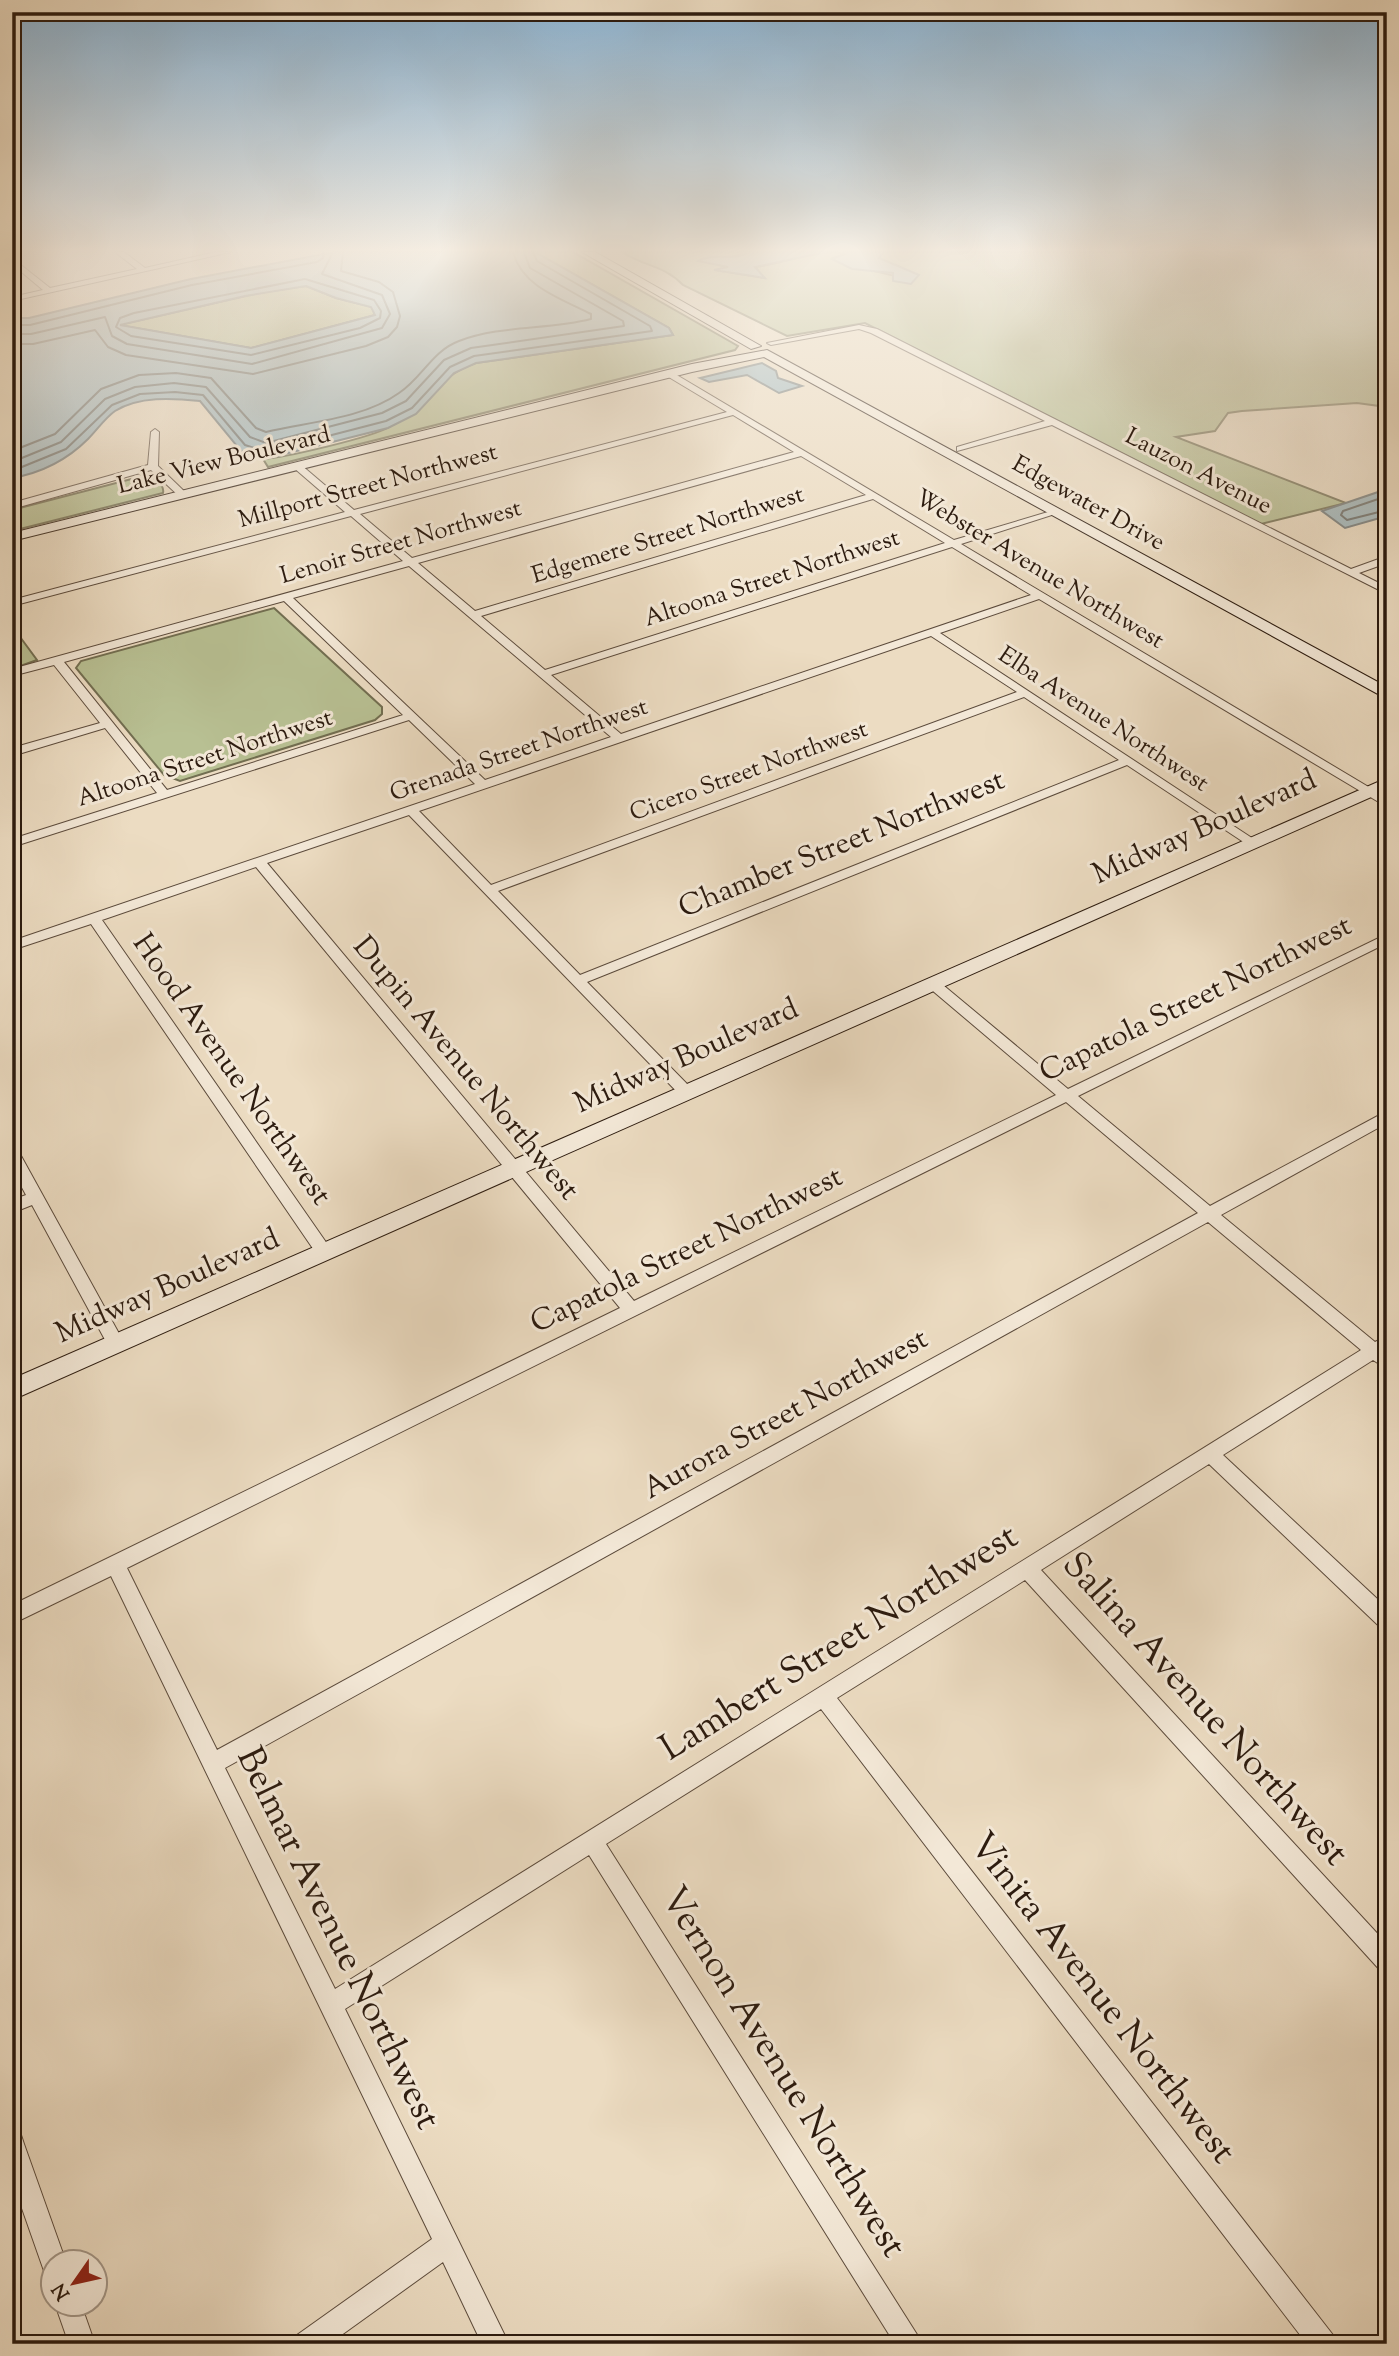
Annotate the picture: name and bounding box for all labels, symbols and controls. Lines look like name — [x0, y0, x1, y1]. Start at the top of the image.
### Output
street label: Lake View Boulevard — [114, 418, 334, 504]
street label: Lauzon Avenue — [1119, 420, 1277, 524]
street label: Millport Street Northwest — [235, 436, 501, 538]
street label: Edgewater Drive — [1005, 448, 1171, 560]
street label: Edgemere Street Northwest — [528, 478, 808, 594]
street label: Webster Avenue Northwest — [908, 482, 1170, 658]
street label: Lenoir Street Northwest — [276, 492, 526, 594]
street label: Altoona Street Northwest — [640, 522, 904, 636]
street label: Elba Avenue Northwest — [991, 639, 1215, 801]
street label: Grenada Street Northwest — [386, 691, 652, 811]
street label: Altoona Street Northwest — [73, 702, 337, 816]
street label: Cicero Street Northwest — [625, 713, 873, 831]
street label: Midway Boulevard — [1086, 759, 1324, 897]
street label: Chamber Street Northwest — [672, 760, 1012, 930]
street label: Capatola Street Northwest — [1033, 906, 1359, 1094]
street label: Hood Avenue Northwest — [121, 925, 341, 1215]
street label: Dupin Avenue Northwest — [341, 928, 589, 1210]
street label: Midway Boulevard — [568, 988, 806, 1126]
street label: Capatola Street Northwest — [524, 1157, 850, 1345]
street label: Midway Boulevard — [49, 1218, 287, 1356]
street label: Aurora Street Northwest — [636, 1319, 936, 1511]
street label: Lambert Street Northwest — [651, 1511, 1030, 1776]
street label: Salina Avenue Northwest — [1048, 1541, 1360, 1879]
street label: Belmar Avenue Northwest — [221, 1739, 453, 2140]
street label: Vinita Avenue Northwest — [954, 1822, 1248, 2176]
street label: Vernon Avenue Northwest — [646, 1877, 919, 2269]
north arrow — [38, 2248, 108, 2318]
text: N — [47, 2277, 77, 2305]

